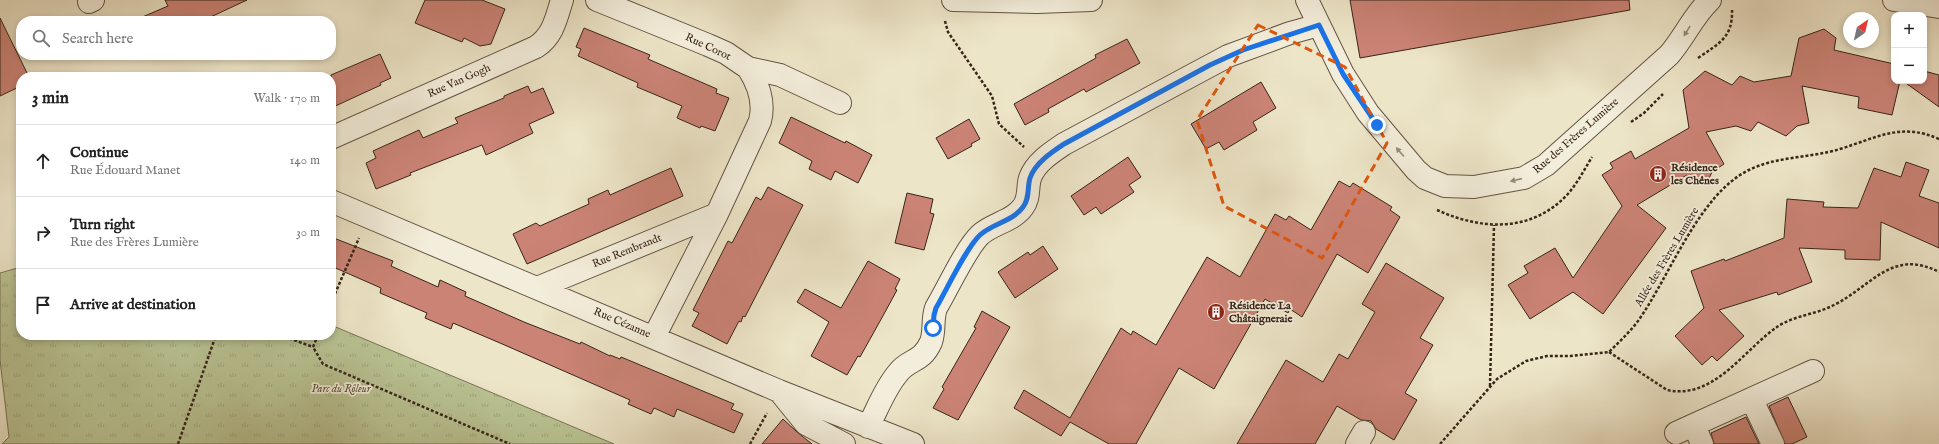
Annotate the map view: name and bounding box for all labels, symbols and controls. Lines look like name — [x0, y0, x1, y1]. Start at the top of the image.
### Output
north arrow — [1843, 12, 1879, 48]
map controls — [1891, 12, 1927, 84]
button: + — [1891, 12, 1927, 48]
search box — [16, 16, 336, 60]
one-way arrow — [1683, 25, 1690, 37]
icon: search — [30, 27, 52, 49]
text: Search here — [62, 29, 133, 48]
street label: Rue Corot — [683, 30, 733, 64]
button: − — [1891, 48, 1927, 84]
street label: Rue Van Gogh — [425, 61, 493, 101]
text: 3 min — [32, 88, 69, 109]
text: Walk · 170 m — [254, 90, 320, 107]
street label: Rue des Frères Lumière — [1530, 95, 1622, 177]
route end — [1368, 116, 1386, 134]
text: Continue — [70, 143, 128, 162]
one-way arrow — [1396, 146, 1405, 157]
icon: ahead — [32, 150, 54, 172]
text: 140 m — [290, 152, 320, 169]
place label: Résidence les Chênes — [1670, 161, 1719, 188]
text: Rue Édouard Manet — [70, 162, 180, 179]
building icon: Résidence les Chênes — [1648, 164, 1668, 184]
one-way arrow — [1510, 178, 1523, 184]
street label: Allée des Frères Lumière — [1631, 205, 1702, 310]
text: Turn right — [70, 215, 135, 234]
icon: right — [32, 222, 54, 244]
text: 30 m — [296, 224, 320, 241]
street label: Rue Rembrandt — [590, 231, 664, 271]
text: Rue des Frères Lumière — [70, 234, 199, 251]
icon: arrive — [32, 294, 54, 316]
text: Arrive at destination — [70, 295, 196, 314]
place label: Résidence La Châtaigneraie — [1229, 299, 1293, 326]
building icon: Résidence La Châtaigneraie — [1206, 302, 1226, 322]
street label: Rue Cézanne — [591, 305, 653, 341]
route start — [924, 319, 942, 337]
park label: Parc du Rôleur — [312, 382, 372, 396]

